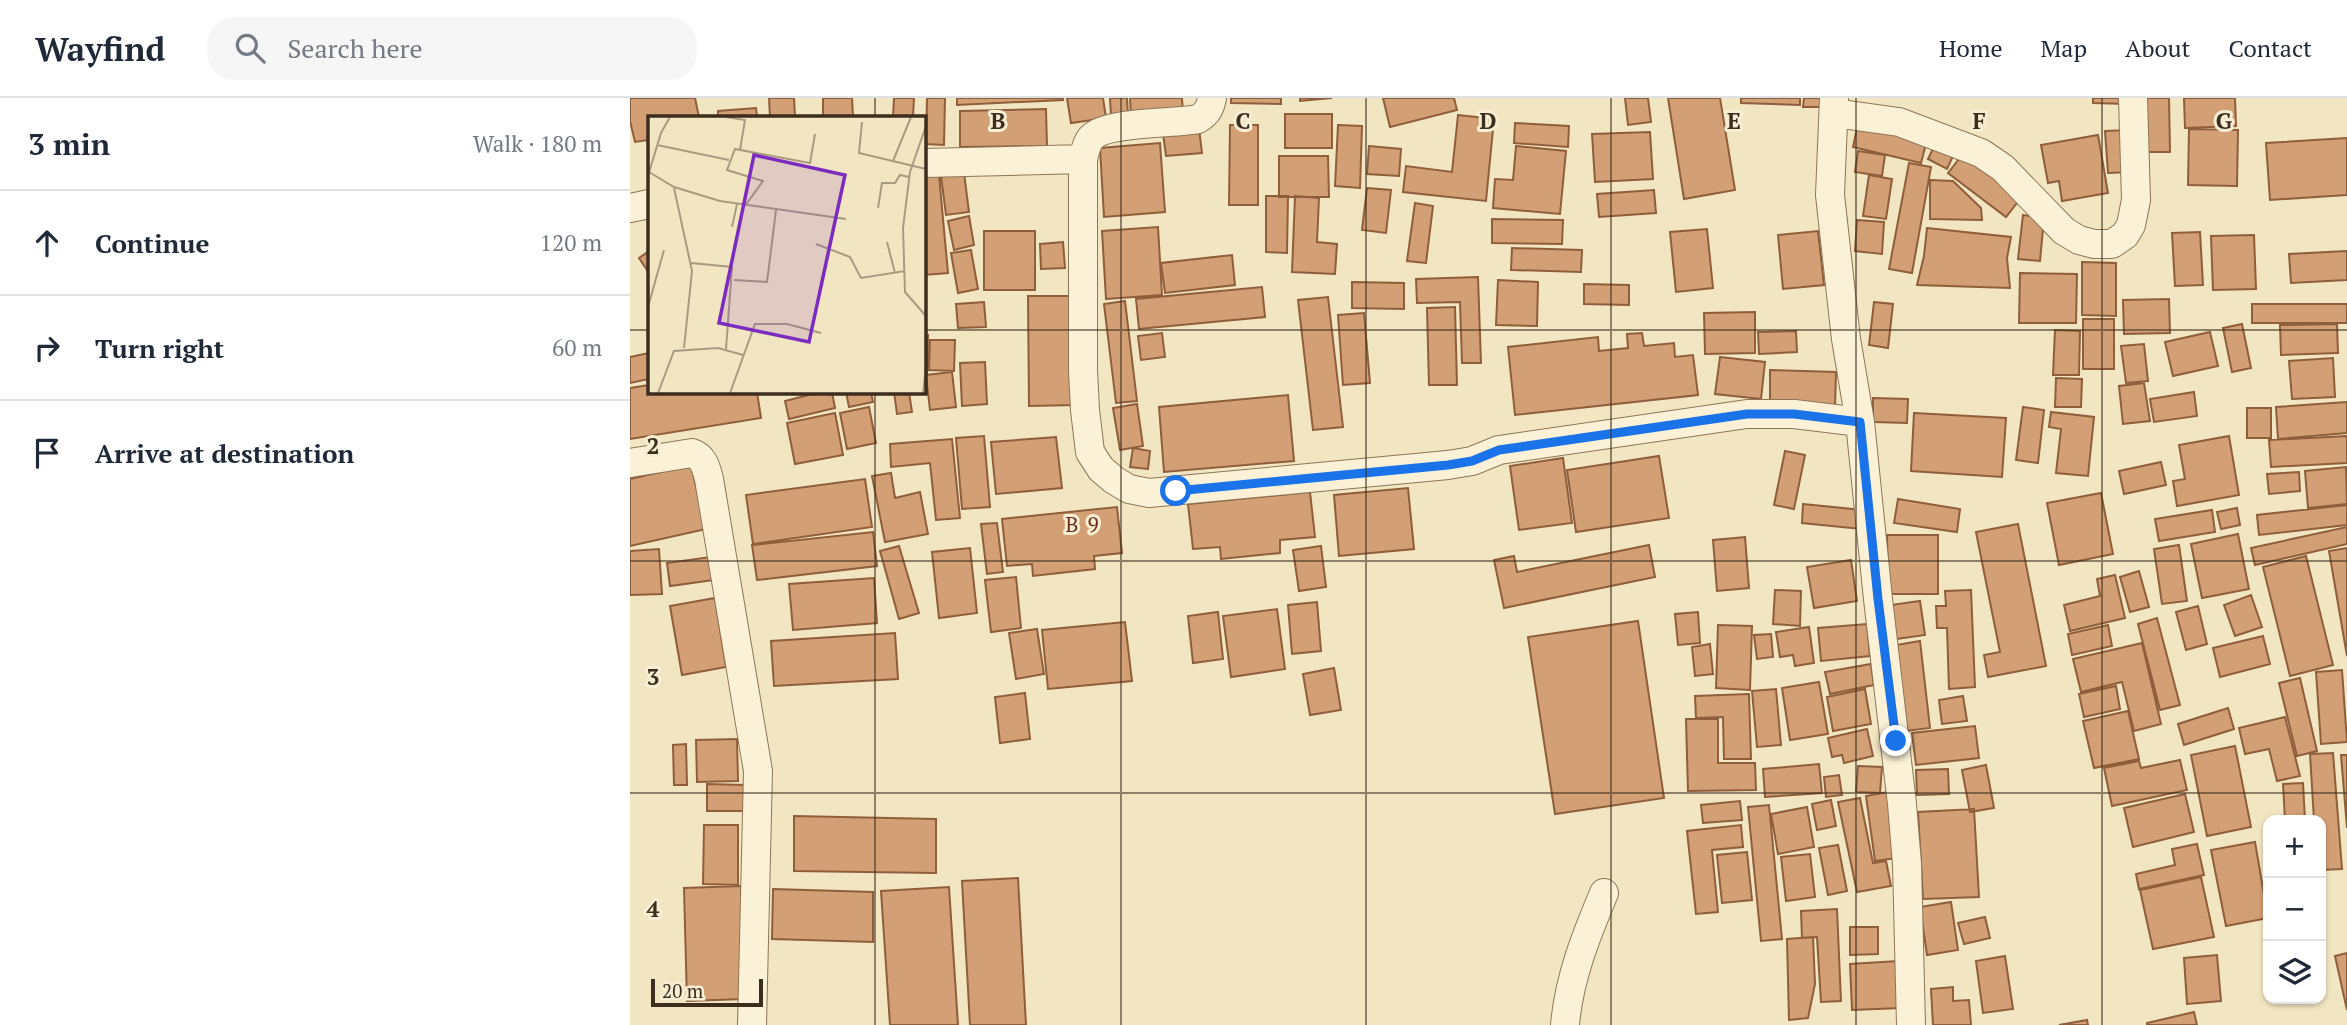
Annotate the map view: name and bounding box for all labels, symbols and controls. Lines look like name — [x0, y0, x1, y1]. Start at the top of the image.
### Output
search box — [207, 17, 697, 80]
text: Wayfind — [35, 27, 165, 70]
icon: search — [231, 29, 269, 67]
text: Search here — [287, 31, 423, 65]
text: Home — [1939, 32, 2003, 64]
text: Map — [2041, 32, 2087, 64]
text: About — [2125, 32, 2191, 64]
text: Contact — [2229, 32, 2312, 64]
text: B — [991, 105, 1006, 136]
text: C — [1236, 105, 1251, 136]
text: D — [1480, 105, 1497, 136]
text: E — [1727, 105, 1741, 136]
text: F — [1972, 105, 1986, 136]
text: G — [2216, 105, 2233, 136]
inset map — [648, 116, 926, 394]
text: 3 min — [28, 124, 110, 164]
text: Walk · 180 m — [473, 128, 602, 159]
icon: ahead — [28, 224, 66, 262]
text: Continue — [95, 226, 209, 260]
text: 120 m — [540, 227, 602, 258]
icon: right — [28, 329, 66, 367]
text: Turn right — [95, 331, 224, 365]
text: 60 m — [552, 332, 602, 363]
text: 2 — [647, 430, 660, 461]
icon: arrive — [28, 434, 66, 472]
text: Arrive at destination — [95, 436, 354, 470]
route start — [1160, 475, 1191, 506]
district label: B 9 — [1065, 510, 1101, 538]
text: 3 — [647, 661, 660, 692]
route end — [1880, 725, 1911, 756]
map controls — [2263, 815, 2326, 1004]
button: + — [2263, 815, 2326, 878]
button: − — [2263, 878, 2326, 941]
text: 4 — [647, 893, 660, 924]
button: layers — [2263, 941, 2326, 1004]
scale bar — [651, 976, 763, 1008]
text: 20 m — [662, 978, 703, 1003]

